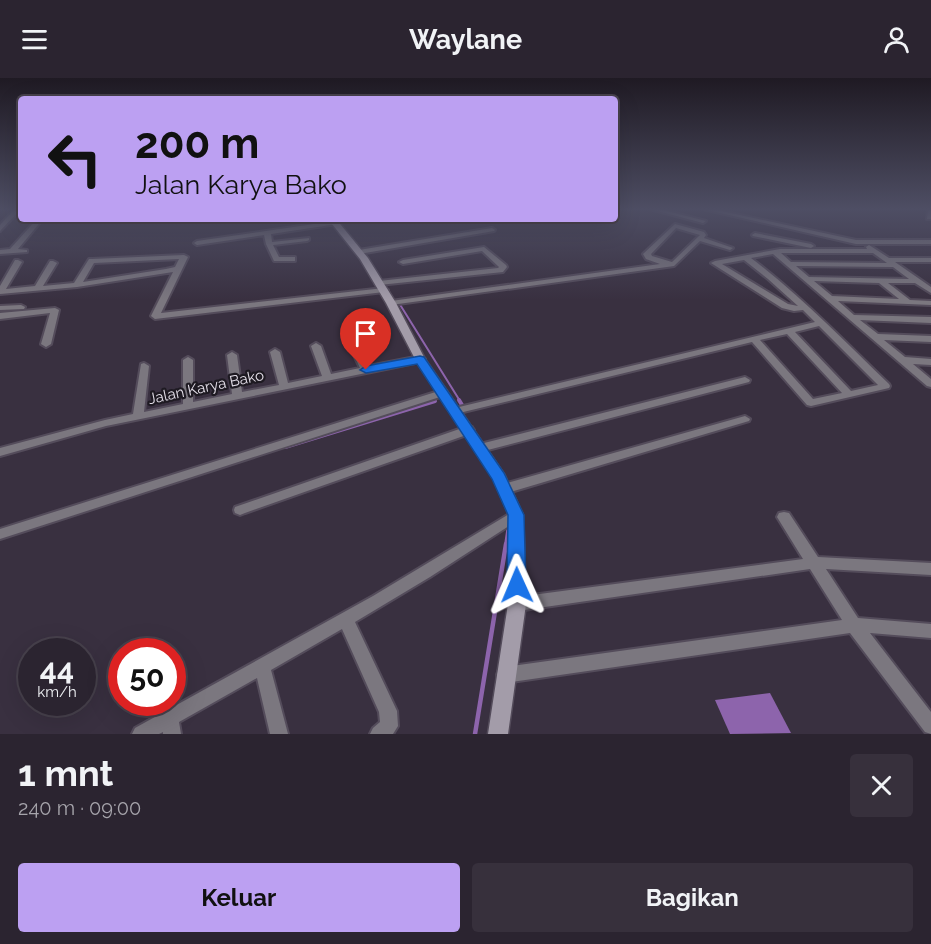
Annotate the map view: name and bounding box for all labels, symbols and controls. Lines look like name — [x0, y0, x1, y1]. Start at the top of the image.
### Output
icon: menu — [18, 23, 51, 56]
icon: person — [880, 23, 913, 56]
text: Waylane — [409, 24, 522, 55]
text: 200 m — [135, 119, 259, 168]
icon: left — [36, 120, 114, 198]
text: Jalan Karya Bako — [135, 169, 347, 200]
pin — [340, 308, 391, 370]
icon: arrive — [349, 317, 382, 350]
street label: Jalan Karya Bako — [147, 366, 266, 408]
position arrow — [485, 553, 549, 617]
speed limit sign: 50 — [108, 638, 186, 716]
text: 44 — [40, 652, 74, 687]
text: km/h — [37, 683, 77, 701]
text: 1 mnt — [18, 752, 113, 794]
button: close — [850, 754, 913, 817]
text: 240 m · 09:00 — [18, 796, 141, 820]
button: Keluar — [18, 863, 460, 932]
button: Bagikan — [472, 863, 913, 932]

